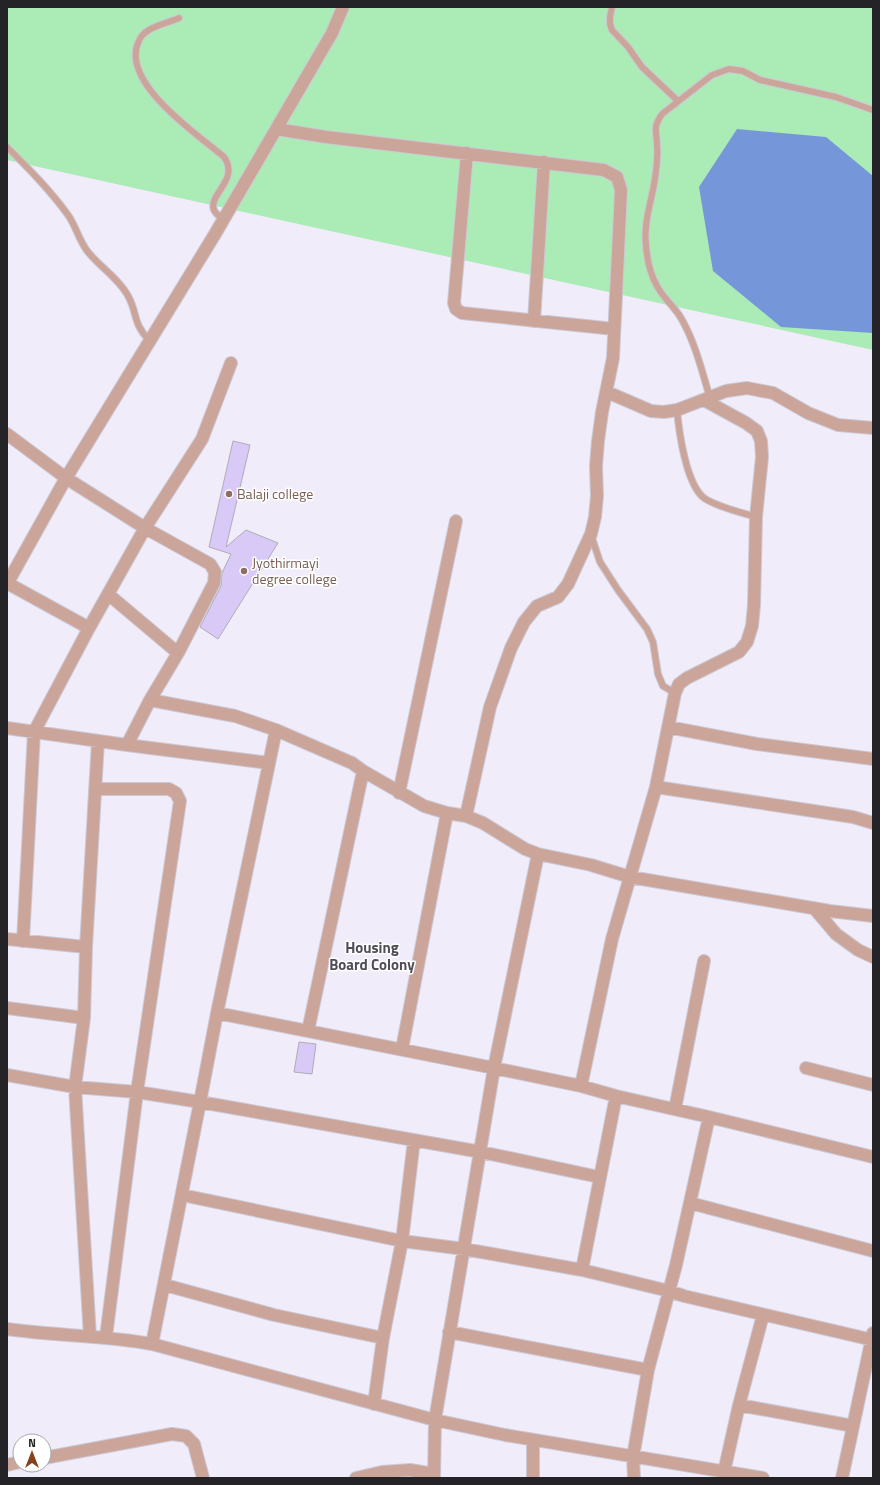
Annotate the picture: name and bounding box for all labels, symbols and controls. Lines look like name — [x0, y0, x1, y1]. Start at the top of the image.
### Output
place label: Balaji college — [237, 483, 313, 504]
marker: Balaji college — [224, 489, 234, 499]
place label: Jyothirmayi degree college — [252, 552, 337, 589]
marker: Jyothirmayi degree college — [239, 566, 249, 576]
district label: Housing Board Colony — [329, 936, 415, 976]
north arrow — [12, 1433, 52, 1473]
text: N — [28, 1435, 36, 1451]

